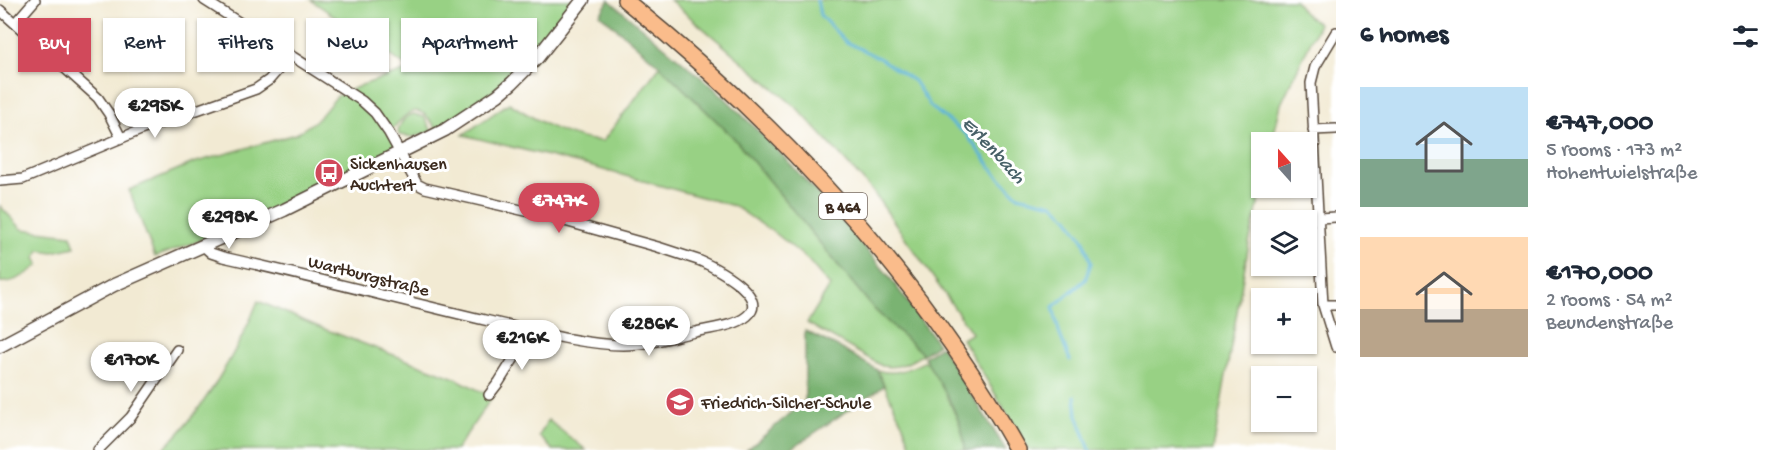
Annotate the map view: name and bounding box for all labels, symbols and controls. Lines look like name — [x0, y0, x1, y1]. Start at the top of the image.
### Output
chip: Buy — [18, 18, 91, 72]
chip: Rent — [103, 18, 185, 72]
chip: Filters — [197, 18, 294, 72]
chip: New — [306, 18, 389, 72]
chip: Apartment — [401, 18, 537, 72]
icon: filters — [1729, 20, 1762, 53]
text: 6 homes — [1360, 21, 1448, 52]
pin: €295K — [113, 88, 197, 139]
text: €295K — [128, 96, 182, 119]
text: €747,000 — [1546, 109, 1653, 140]
icon: home — [1408, 111, 1480, 183]
water label: Erlenbach — [956, 113, 1029, 190]
north arrow — [1251, 132, 1317, 198]
map controls — [1251, 132, 1317, 432]
text: 5 rooms · 173 m² — [1546, 140, 1682, 163]
place label: Sickenhausen Auchtert — [350, 155, 447, 197]
bus stop icon: Sickenhausen Auchtert — [313, 157, 345, 189]
text: Hohentwielstraße — [1546, 163, 1697, 186]
pin: €747K — [517, 183, 601, 234]
text: €747K — [532, 191, 586, 214]
road number: B 464 — [819, 193, 867, 219]
pin: €298K — [187, 199, 271, 250]
text: €298K — [202, 207, 256, 230]
button: layers — [1251, 210, 1317, 276]
street label: Wartburgstraße — [306, 252, 432, 303]
text: €170,000 — [1546, 259, 1653, 290]
icon: home — [1408, 261, 1480, 333]
button: + — [1251, 288, 1317, 354]
text: 2 rooms · 54 m² — [1546, 290, 1673, 313]
pin: €286K — [607, 306, 691, 357]
text: Beundenstraße — [1546, 313, 1673, 336]
text: €286K — [622, 314, 676, 337]
pin: €216K — [480, 320, 564, 371]
text: €216K — [497, 328, 547, 351]
pin: €170K — [89, 342, 173, 393]
text: €170K — [105, 350, 157, 373]
button: − — [1251, 366, 1317, 432]
school or university icon: Friedrich-Silcher-Schule — [664, 386, 696, 418]
place label: Friedrich-Silcher-Schule — [700, 394, 872, 415]

